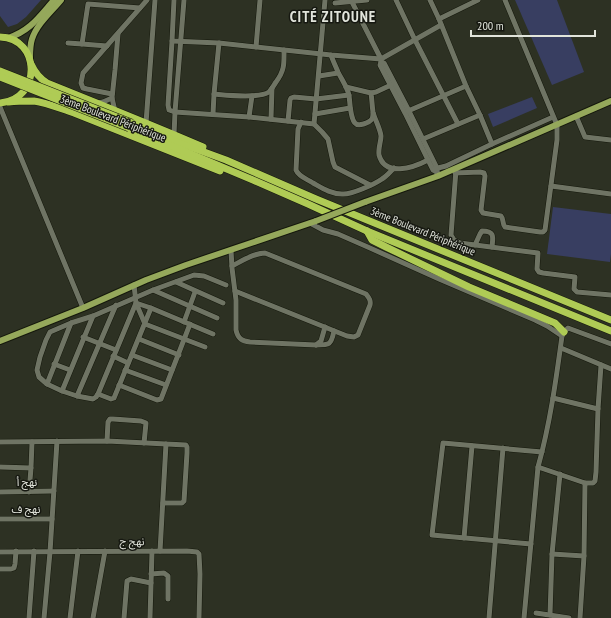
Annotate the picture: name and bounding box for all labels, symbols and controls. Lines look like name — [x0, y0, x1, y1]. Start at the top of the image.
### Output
district label: CITÉ ZITOUNE — [290, 7, 376, 26]
scale bar — [471, 12, 595, 38]
text: 200 m — [477, 18, 504, 33]
street label: 3ème Boulevard Périphérique — [58, 91, 168, 145]
street label: 3ème Boulevard Périphérique — [368, 204, 478, 259]
street label: نهج أ — [17, 475, 37, 490]
street label: نهج ف — [12, 502, 40, 517]
street label: نهج ج — [119, 534, 145, 549]

